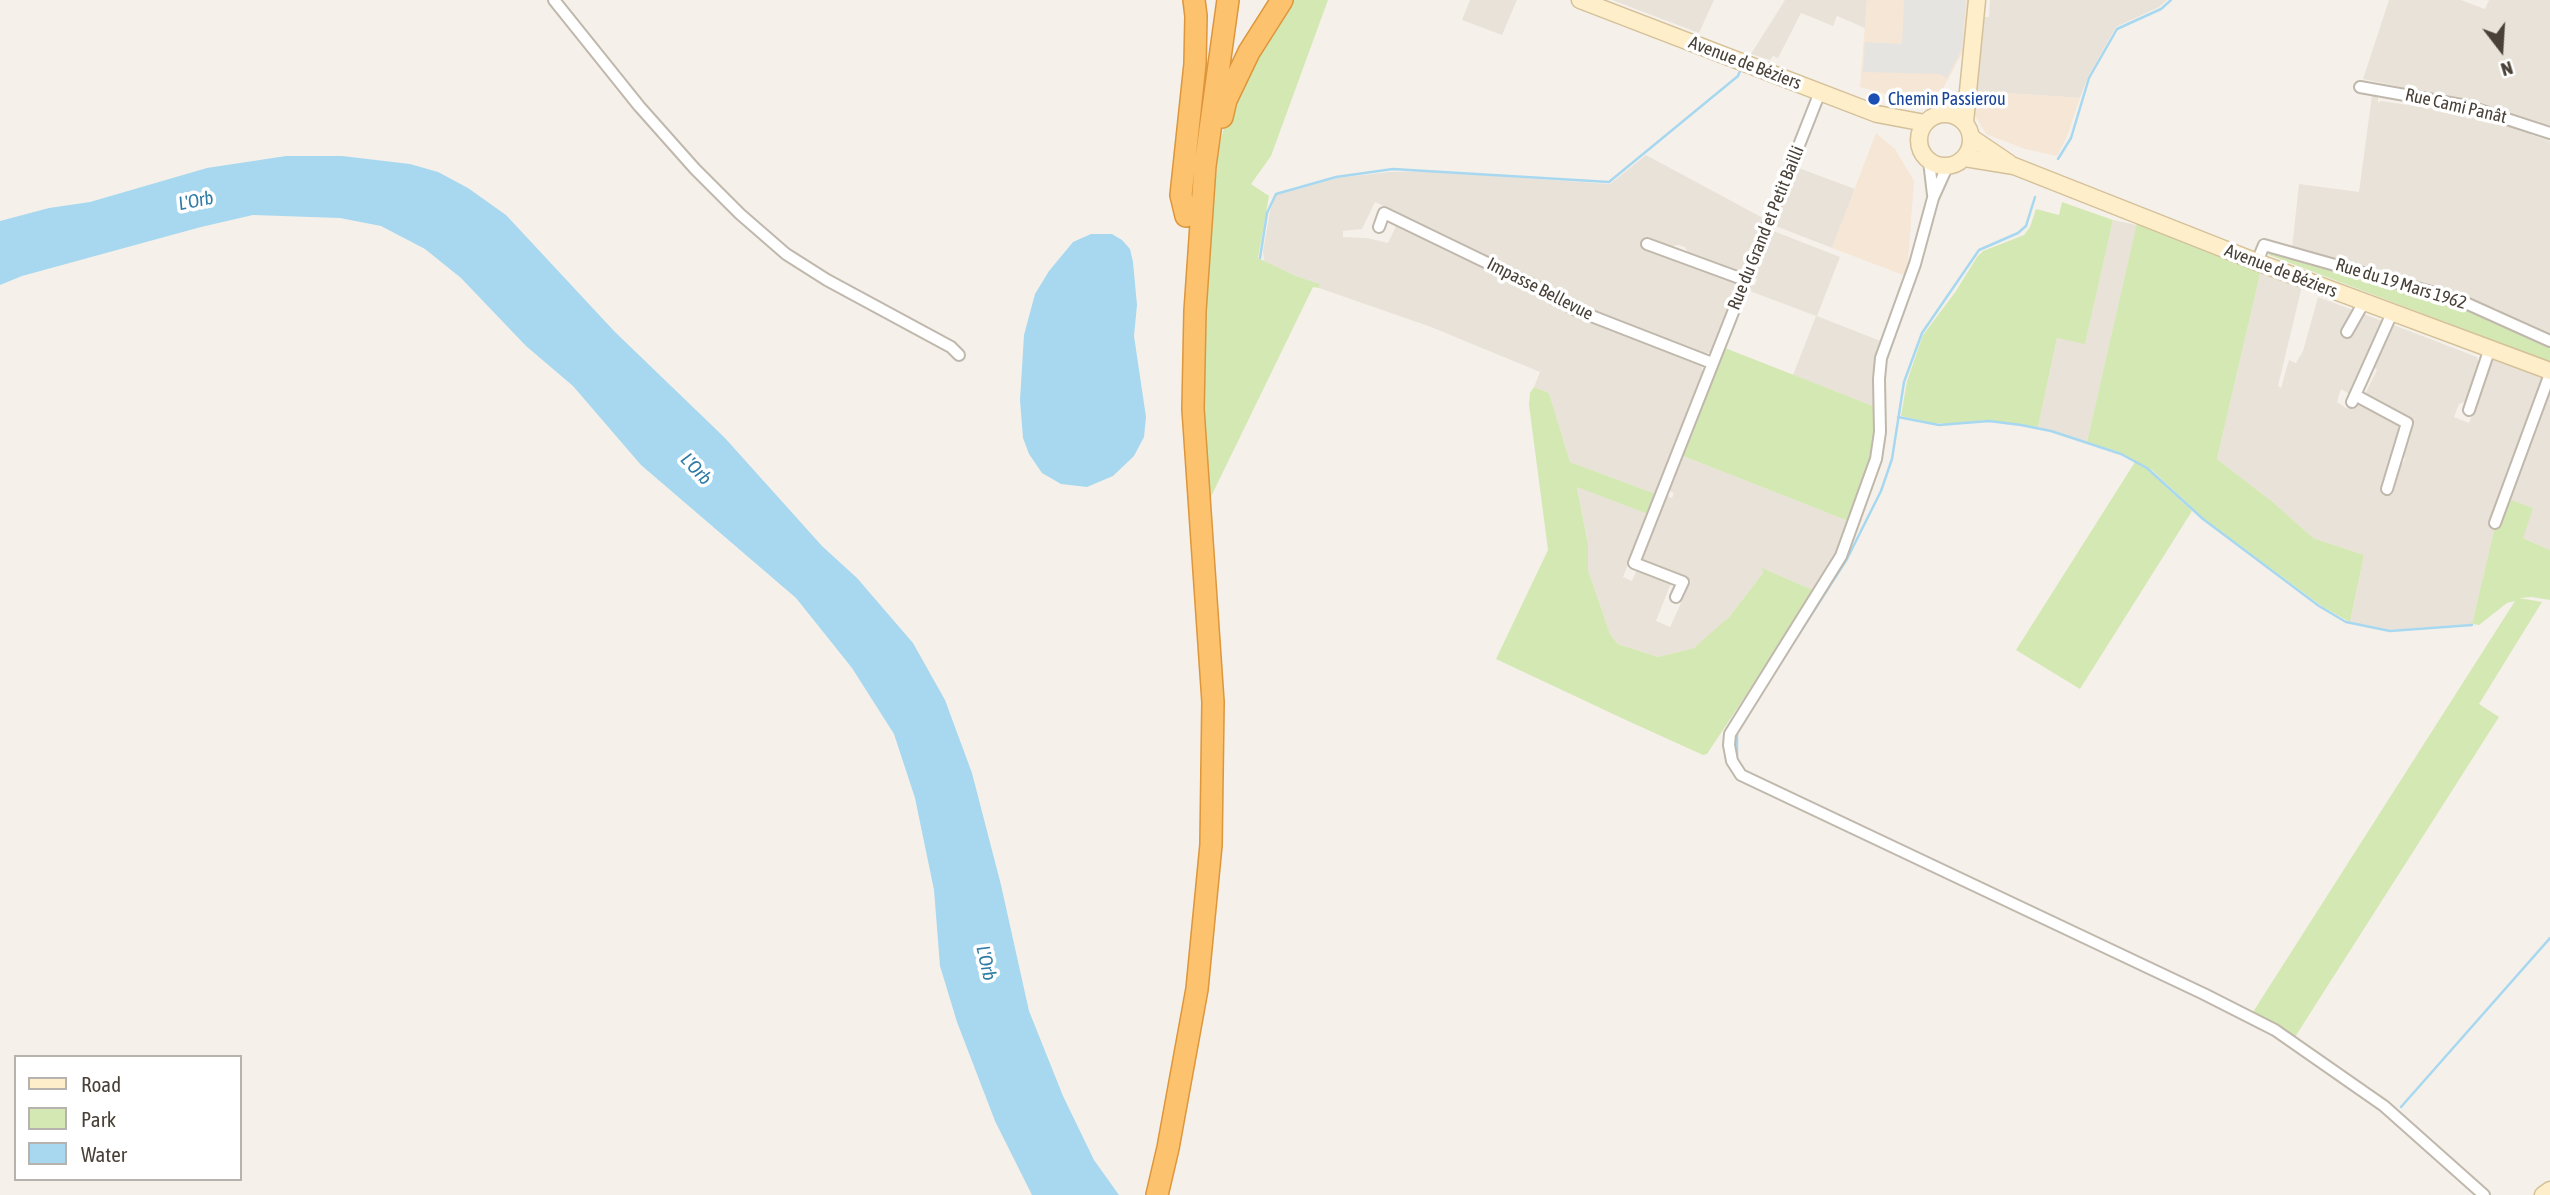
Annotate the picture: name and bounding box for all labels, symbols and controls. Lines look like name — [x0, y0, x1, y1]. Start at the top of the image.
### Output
north arrow — [2466, 14, 2536, 84]
street label: Avenue de Béziers — [1686, 32, 1804, 94]
text: N — [2499, 57, 2516, 81]
street label: Rue Cami Panât — [2403, 84, 2509, 128]
place label: Chemin Passierou — [1888, 88, 2006, 110]
marker: Chemin Passierou — [1866, 91, 1882, 107]
street label: Rue du Grand et Petit Bailli — [1723, 143, 1809, 313]
water label: L'Orb — [177, 186, 215, 216]
street label: Avenue de Béziers — [2222, 240, 2340, 302]
street label: Impasse Bellevue — [1483, 253, 1597, 325]
street label: Rue du 19 Mars 1962 — [2333, 254, 2469, 314]
water label: L'Orb — [676, 448, 716, 490]
water label: L'Orb — [971, 943, 1001, 983]
legend — [14, 1055, 242, 1181]
text: Road — [81, 1072, 121, 1096]
text: Park — [81, 1107, 116, 1131]
text: Water — [81, 1142, 127, 1166]

